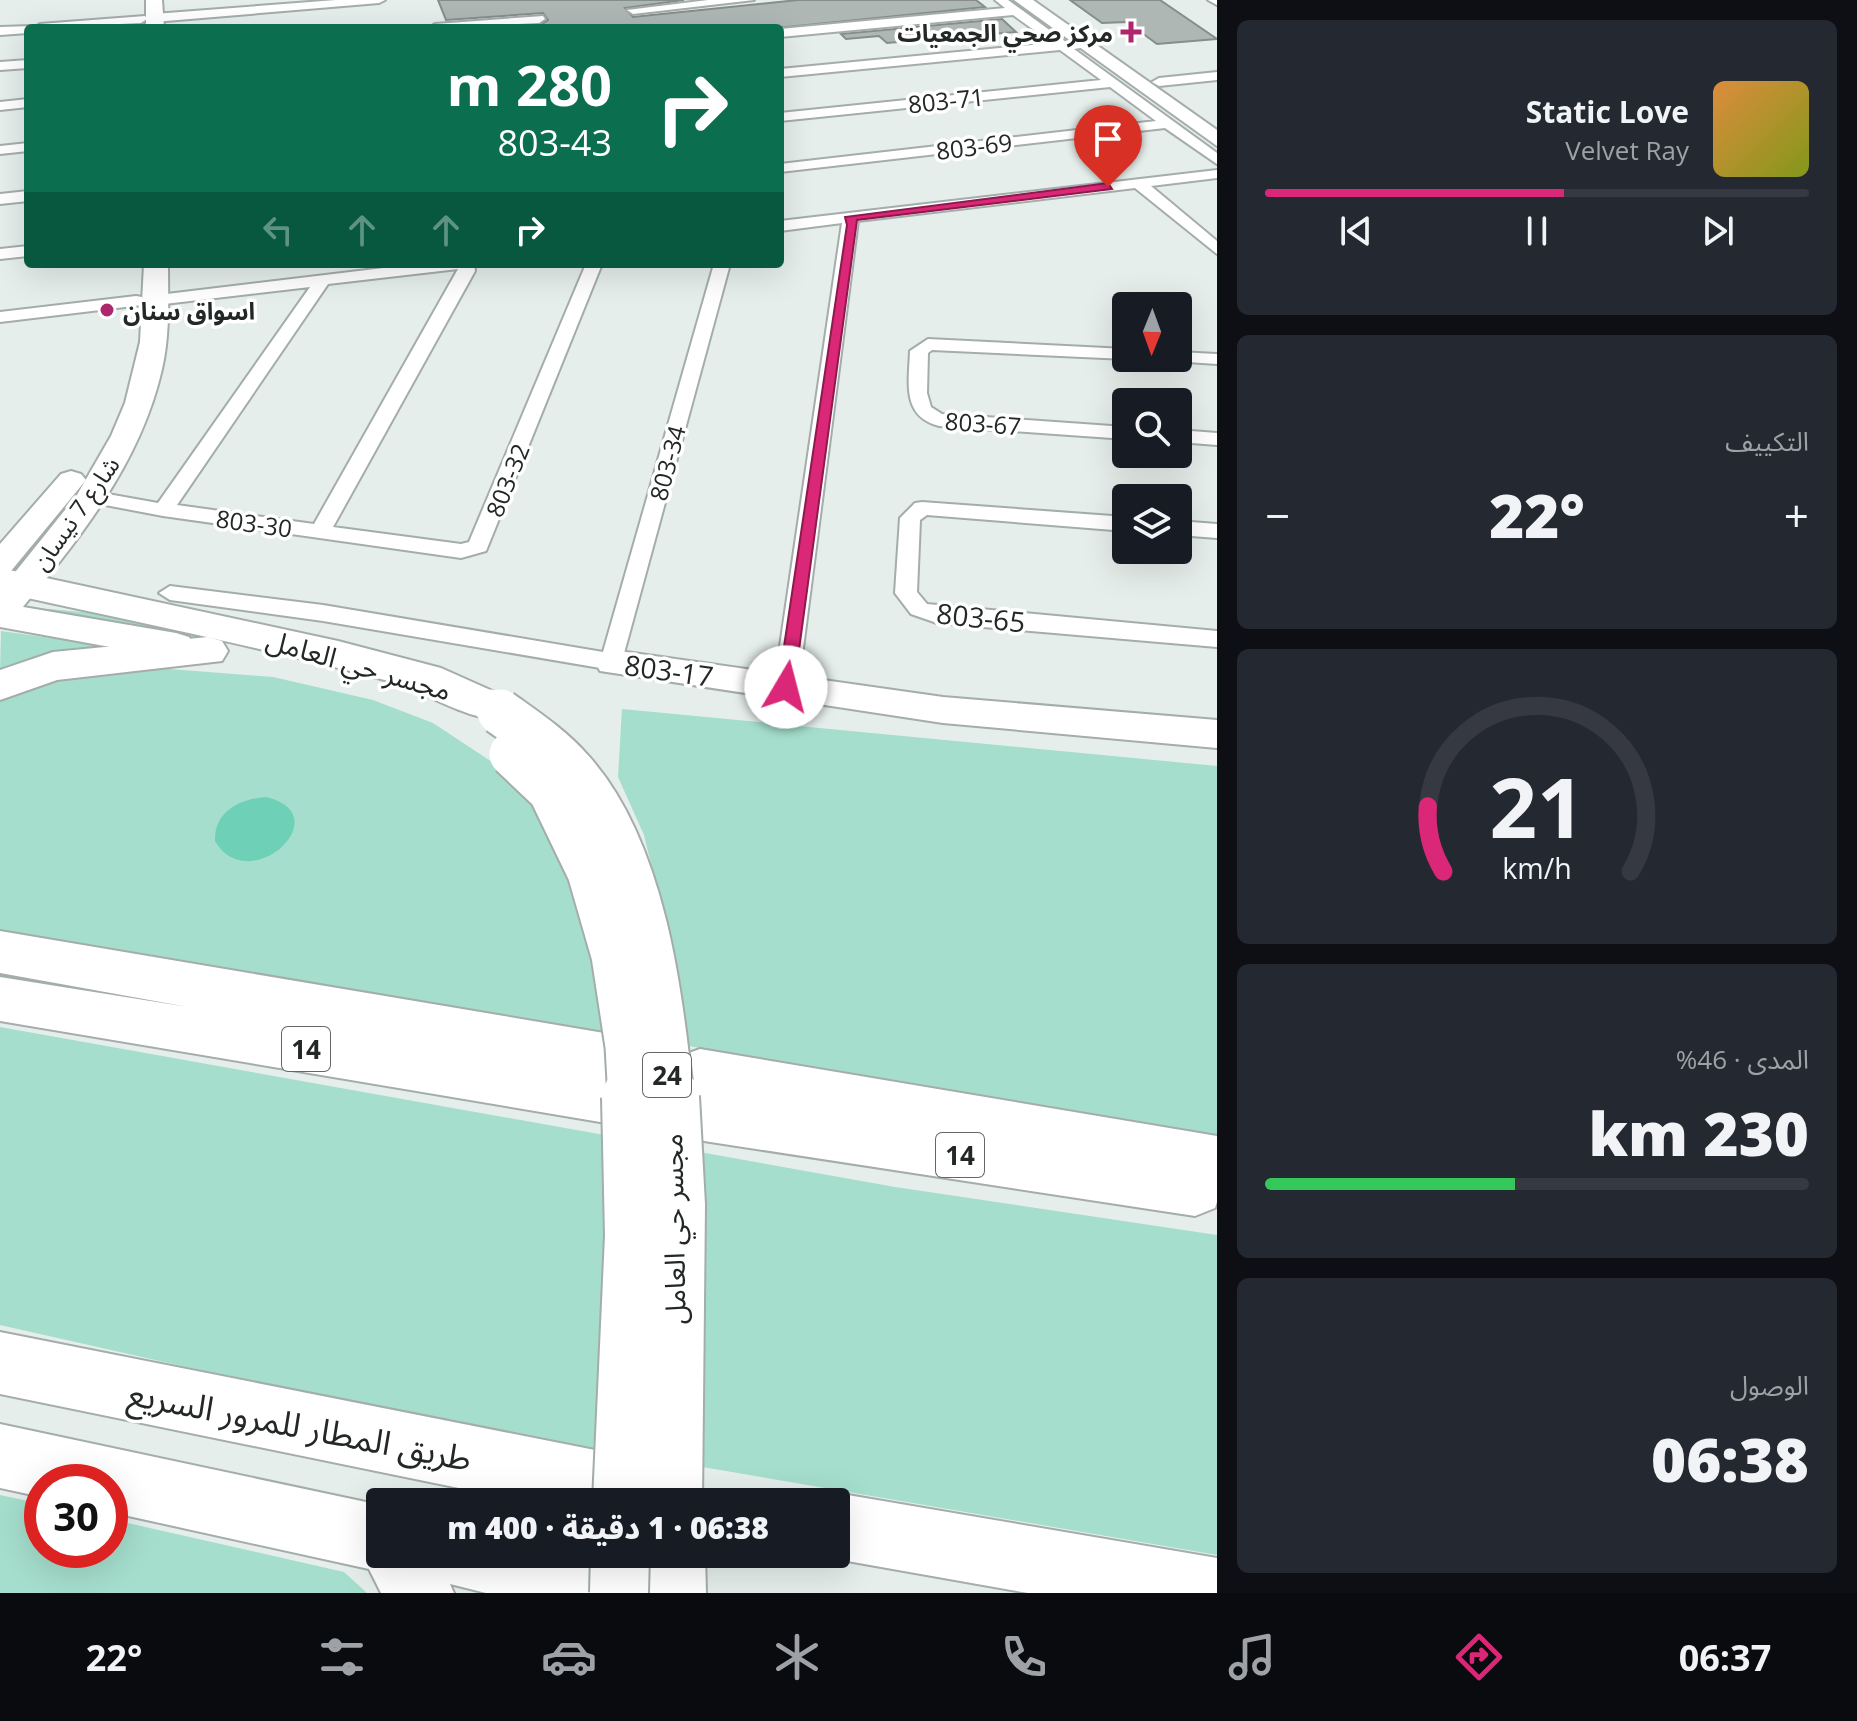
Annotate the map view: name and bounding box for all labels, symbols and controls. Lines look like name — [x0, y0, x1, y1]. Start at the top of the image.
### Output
place label: مركز صحي الجمعيات — [897, 16, 1113, 53]
marker: مركز صحي الجمعيات — [1120, 21, 1142, 43]
text: 280 m — [446, 46, 612, 122]
icon: right — [640, 56, 744, 160]
street label: 803-71 — [906, 80, 986, 120]
text: Static Love — [1526, 91, 1689, 132]
pin — [1074, 105, 1142, 187]
icon: arrive — [1086, 117, 1130, 161]
text: 803-43 — [497, 118, 612, 167]
street label: 803-69 — [934, 125, 1014, 167]
text: Velvet Ray — [1565, 132, 1689, 168]
icon: left — [256, 208, 300, 252]
icon: ahead — [340, 208, 384, 252]
icon: ahead — [424, 208, 468, 252]
icon: right — [508, 208, 552, 252]
icon: previous — [1334, 209, 1378, 253]
icon: pause — [1515, 209, 1559, 253]
icon: next — [1696, 209, 1740, 253]
north arrow — [1112, 292, 1192, 372]
map controls — [1112, 292, 1192, 564]
place label: اسواق سنان — [123, 294, 255, 327]
marker: اسواق سنان — [98, 301, 116, 319]
button: search — [1112, 388, 1192, 468]
street label: 803-67 — [944, 404, 1022, 442]
street label: 803-34 — [641, 422, 693, 504]
text: التكييف — [1725, 423, 1809, 459]
street label: 803-32 — [477, 438, 537, 522]
street label: شارع 7 نيسان — [24, 449, 128, 578]
text: 22° — [1489, 474, 1585, 556]
button: layers — [1112, 484, 1192, 564]
text: − — [1265, 485, 1290, 545]
text: + — [1784, 485, 1809, 545]
street label: 803-30 — [214, 501, 294, 545]
street label: 803-65 — [935, 593, 1027, 641]
street label: مجسر حي العامل — [261, 619, 456, 712]
street label: 803-17 — [622, 645, 716, 695]
position arrow — [744, 645, 828, 729]
text: 21 — [1489, 749, 1585, 862]
text: km/h — [1502, 849, 1572, 888]
road number: 14 — [282, 1027, 330, 1071]
text: المدى · 46% — [1676, 1041, 1809, 1077]
road number: 24 — [643, 1053, 691, 1097]
text: 230 km — [1588, 1092, 1809, 1174]
street label: مجسر حي العامل — [652, 1133, 697, 1325]
road number: 14 — [936, 1133, 984, 1177]
text: الوصول — [1730, 1367, 1809, 1403]
street label: طريق المطار للمرور السريع — [124, 1369, 476, 1484]
text: 06:38 — [1651, 1418, 1809, 1500]
speed limit sign: 30 — [24, 1464, 128, 1568]
text: 06:38 · 1 دقيقة · 400 m — [447, 1507, 769, 1548]
icon: filters — [314, 1629, 370, 1685]
icon: car — [541, 1629, 597, 1685]
icon: climate — [769, 1629, 825, 1685]
icon: phone — [996, 1629, 1052, 1685]
icon: music — [1224, 1629, 1280, 1685]
icon: directions — [1451, 1629, 1507, 1685]
text: 22° — [86, 1633, 142, 1682]
text: 06:37 — [1679, 1633, 1771, 1682]

